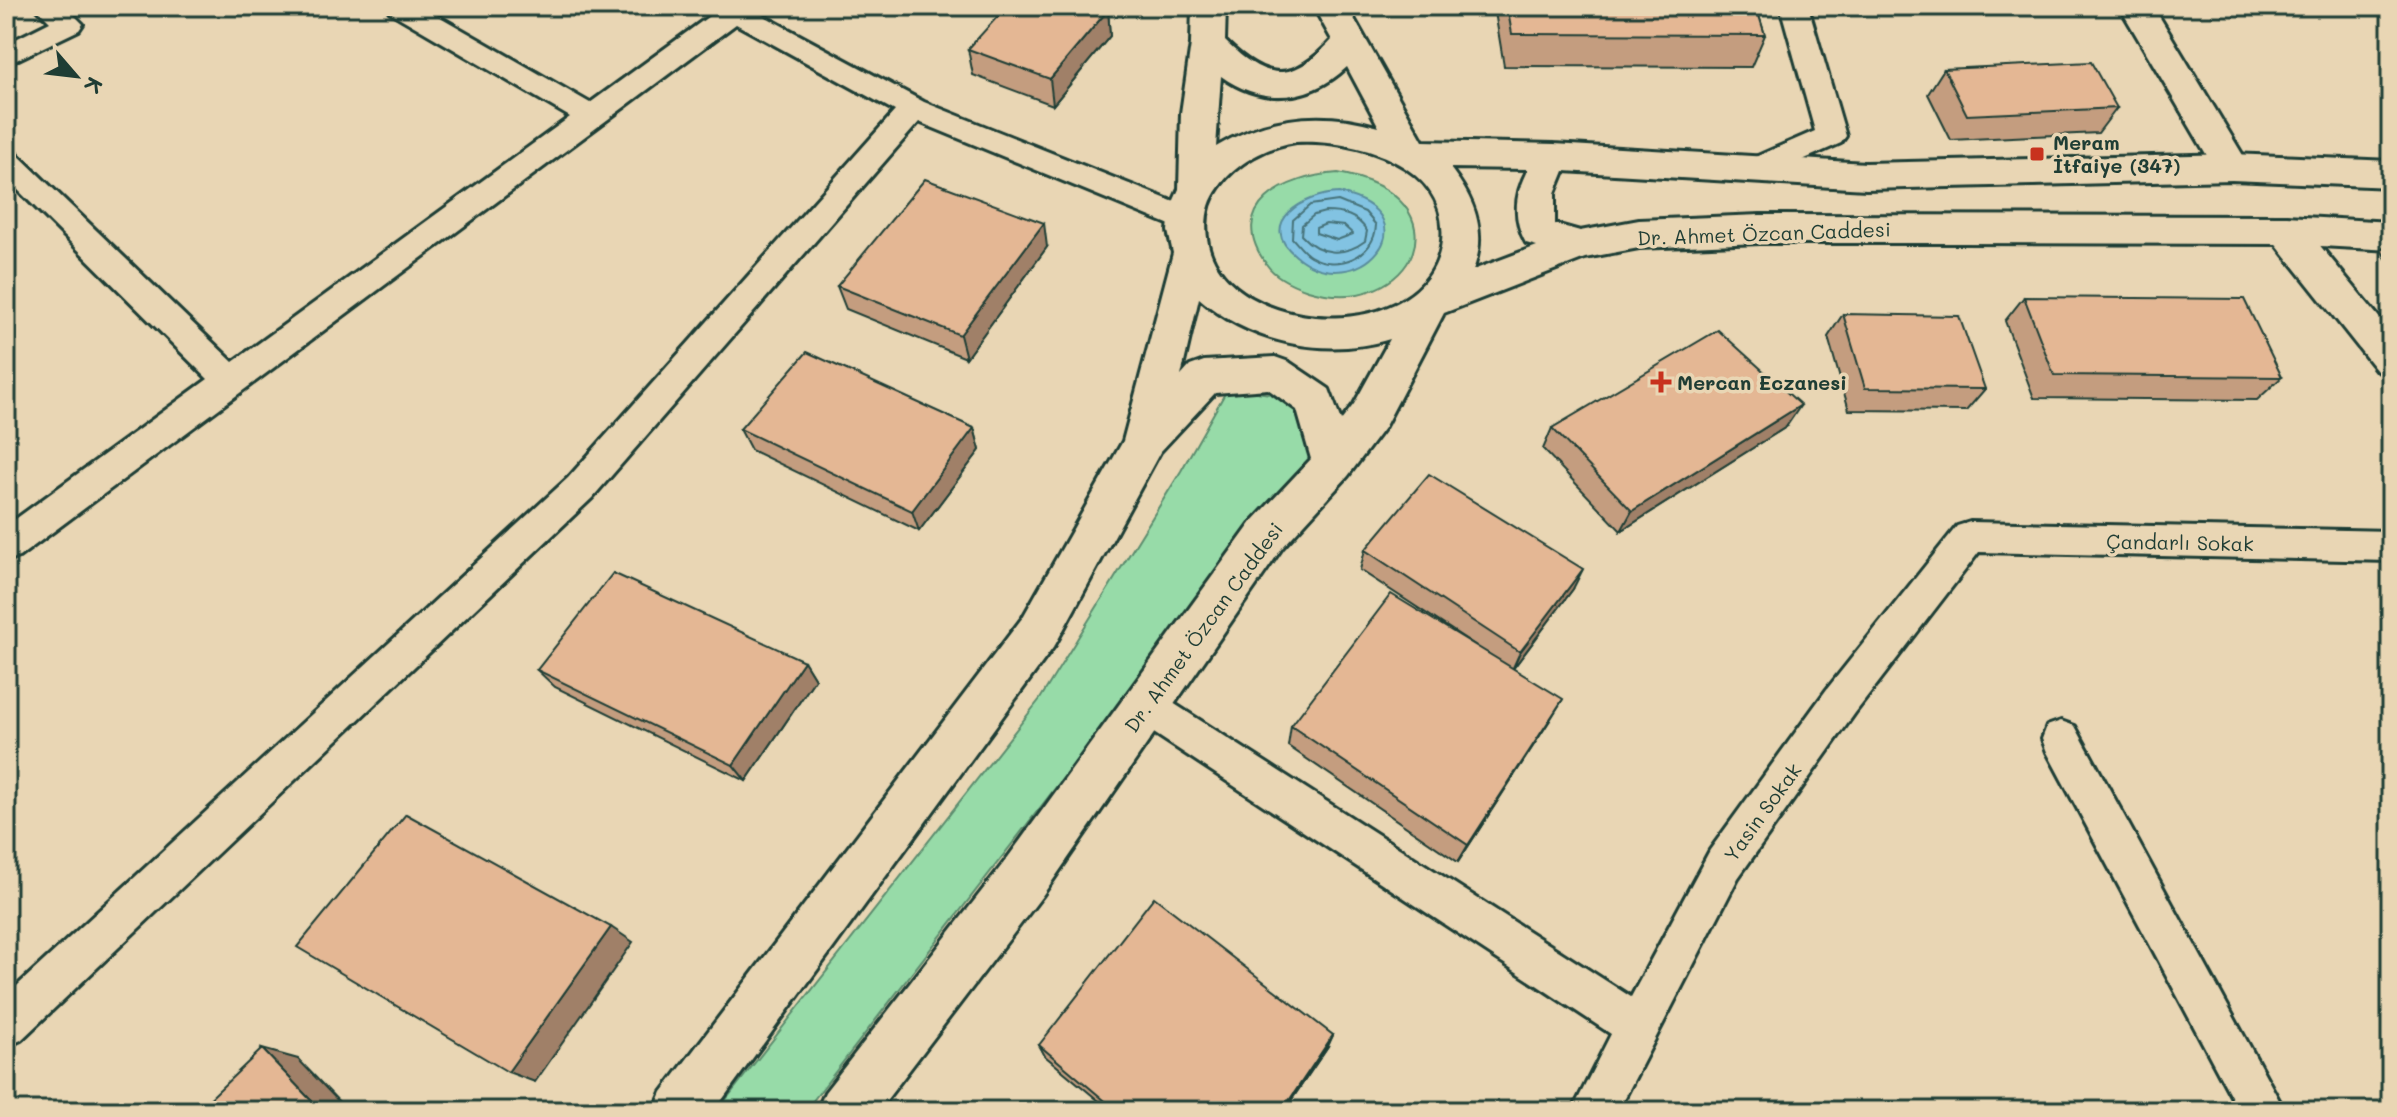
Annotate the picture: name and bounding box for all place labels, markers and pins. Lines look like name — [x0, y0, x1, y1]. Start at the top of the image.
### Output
place label: Meram İtfaiye (347) — [2053, 129, 2181, 178]
marker: Meram İtfaiye (347) — [2028, 145, 2046, 163]
place label: Mercan Eczanesi — [1677, 369, 1847, 395]
marker: Mercan Eczanesi — [1652, 373, 1670, 391]

